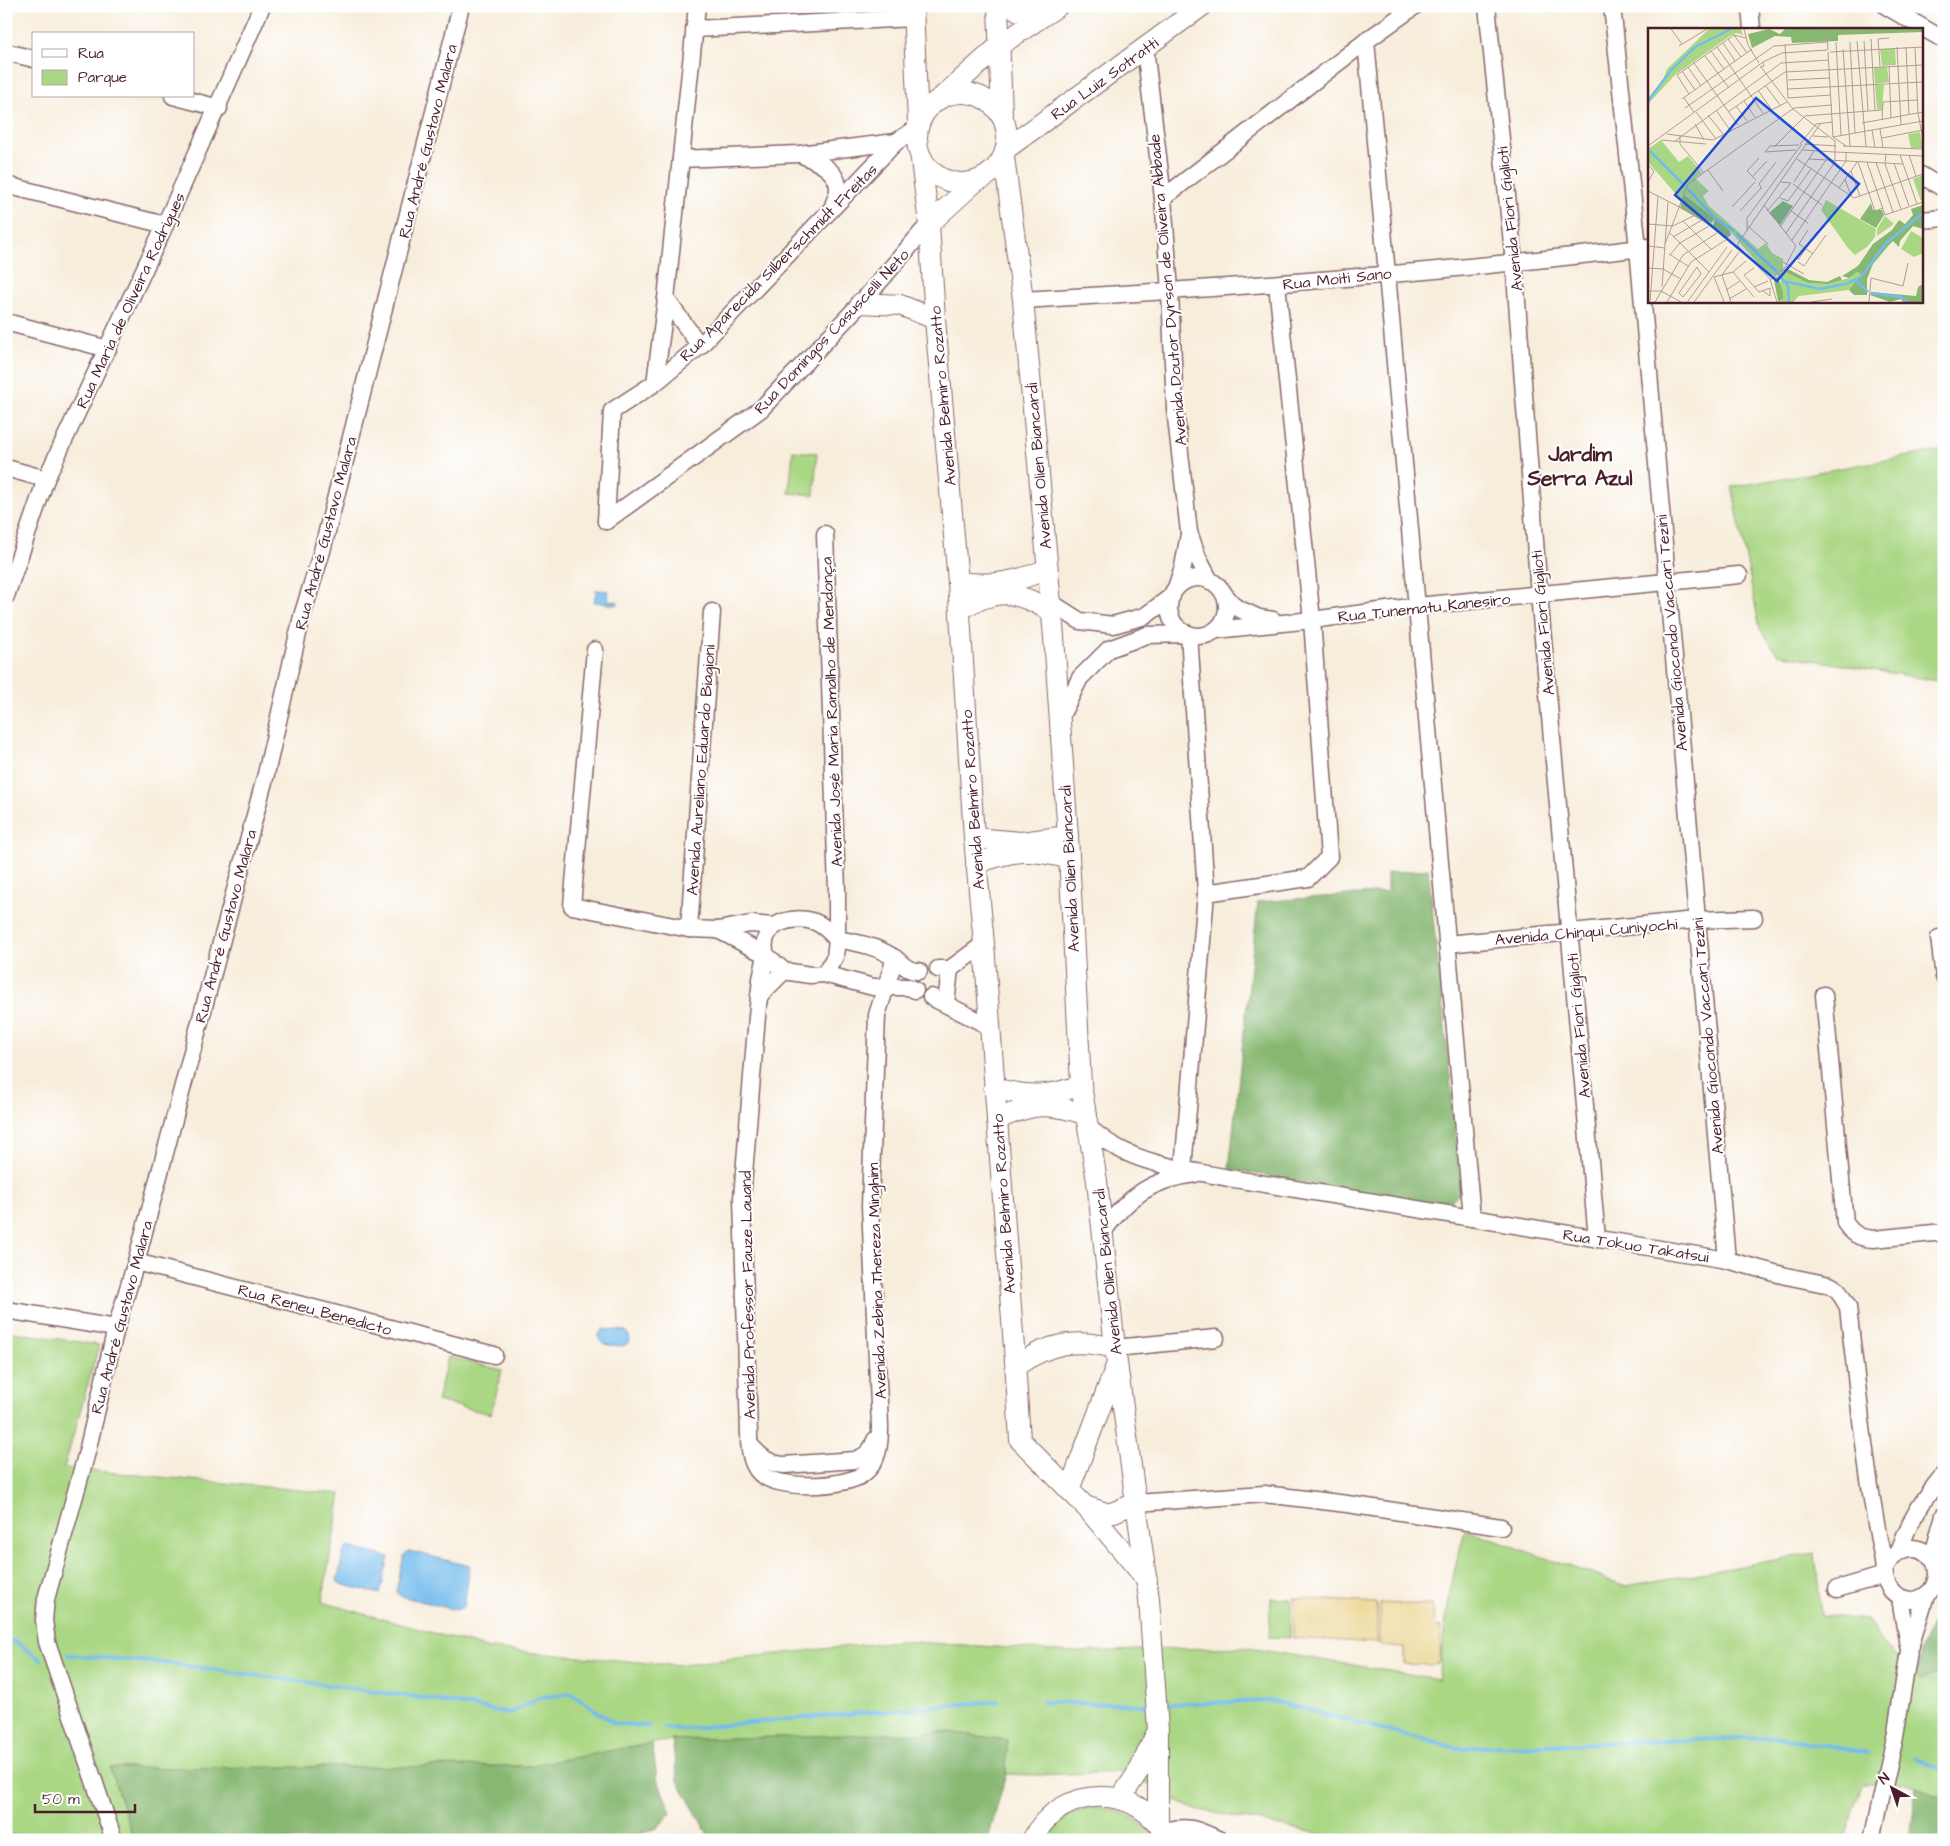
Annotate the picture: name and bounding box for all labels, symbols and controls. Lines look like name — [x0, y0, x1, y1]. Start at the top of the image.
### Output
inset map — [1648, 28, 1922, 302]
legend — [32, 32, 195, 98]
street label: Rua Luiz Sotratti — [1046, 32, 1163, 125]
street label: Rua André Gustavo Malara — [393, 42, 463, 240]
text: Rua — [78, 43, 104, 64]
text: Parque — [78, 67, 127, 88]
street label: Avenida Doutor Dyrson de Oliveira Abbade — [1143, 133, 1194, 447]
street label: Avenida Fiori Giglioti — [1491, 145, 1530, 292]
street label: Rua Aparecida Silberschmidt Freitas — [675, 159, 882, 366]
street label: Rua Maria de Oliveira Rodrigues — [71, 189, 192, 412]
street label: Rua Domingos Casuscelli Neto — [749, 244, 915, 420]
street label: Rua Moiti Sano — [1282, 262, 1393, 296]
street label: Avenida Belmiro Rozatto — [924, 305, 962, 487]
street label: Avenida Olien Biancardi — [1021, 381, 1057, 550]
street label: Rua André Gustavo Malara — [290, 434, 362, 632]
district label: Jardim Serra Azul — [1527, 440, 1633, 493]
street label: Avenida Giocondo Vaccari Tezini — [1651, 513, 1693, 752]
street label: Avenida Fiori Giglioti — [1526, 549, 1561, 696]
street label: Avenida José Maria Ramalho de Mendonça — [816, 556, 848, 868]
street label: Rua Tunematu Kanesiro — [1337, 588, 1511, 628]
street label: Avenida Aureliano Eduardo Biagioni — [681, 643, 722, 896]
street label: Avenida Belmiro Rozatto — [956, 709, 990, 891]
street label: Avenida Olien Biancardi — [1055, 785, 1085, 953]
street label: Rua André Gustavo Malara — [190, 827, 262, 1025]
street label: Avenida Chinqui Cuniyochi — [1494, 913, 1679, 952]
street label: Avenida Giocondo Vaccari Tezini — [1687, 916, 1729, 1155]
street label: Avenida Fiori Giglioti — [1562, 952, 1597, 1099]
street label: Avenida Belmiro Rozatto — [987, 1113, 1021, 1295]
street label: Avenida Zebina Thereza Minghim — [862, 1162, 893, 1400]
street label: Avenida Professor Fauze Lauand — [735, 1170, 761, 1420]
street label: Avenida Olien Biancardi — [1088, 1187, 1128, 1356]
street label: Rua André Gustavo Malara — [86, 1218, 158, 1416]
street label: Rua Tokuo Takatsui — [1561, 1224, 1711, 1268]
street label: Rua Reneu Benedicto — [235, 1279, 394, 1341]
north arrow — [1868, 1764, 1918, 1814]
text: N — [1874, 1768, 1894, 1789]
scale bar — [35, 1781, 135, 1813]
text: 50 m — [42, 1789, 80, 1810]

